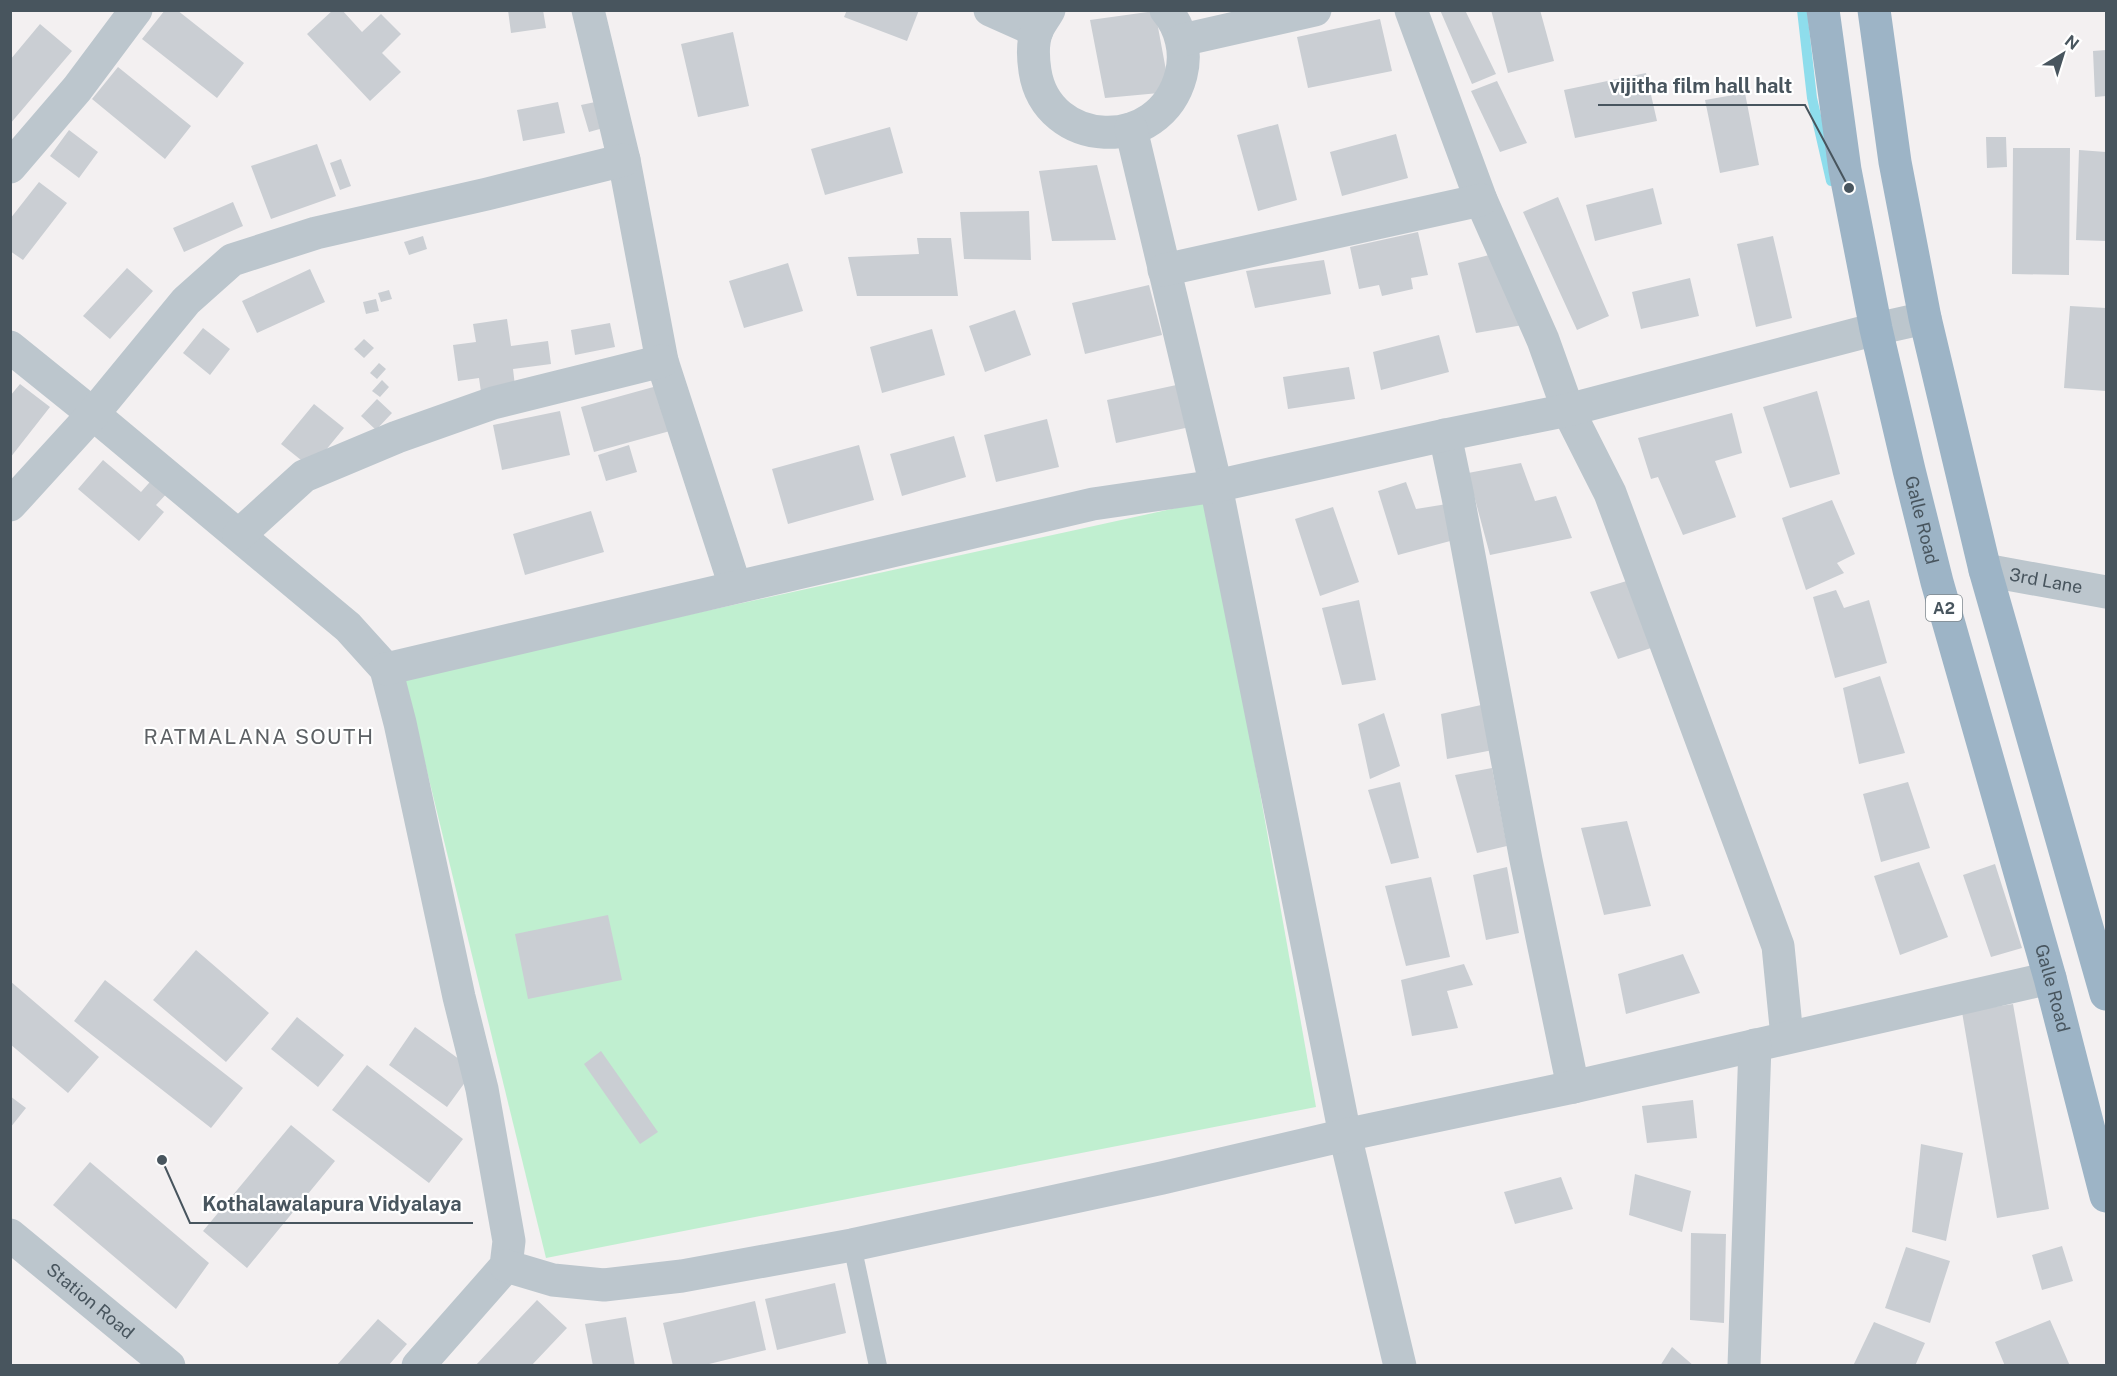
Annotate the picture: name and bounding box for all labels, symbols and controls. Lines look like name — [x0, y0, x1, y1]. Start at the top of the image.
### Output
north arrow — [2033, 24, 2093, 84]
text: N — [2061, 31, 2083, 54]
callout: vijitha film hall halt — [1598, 67, 1805, 105]
text: vijitha film hall halt — [1610, 74, 1792, 98]
street label: Galle Road — [1901, 474, 1943, 566]
street label: 3rd Lane — [2008, 564, 2084, 598]
road number: A2 — [1926, 595, 1962, 621]
district label: RATMALANA SOUTH — [143, 724, 375, 749]
street label: Galle Road — [2031, 941, 2075, 1034]
callout: Kothalawalapura Vidyalaya — [190, 1185, 473, 1223]
text: Kothalawalapura Vidyalaya — [202, 1192, 462, 1216]
street label: Station Road — [42, 1259, 139, 1343]

